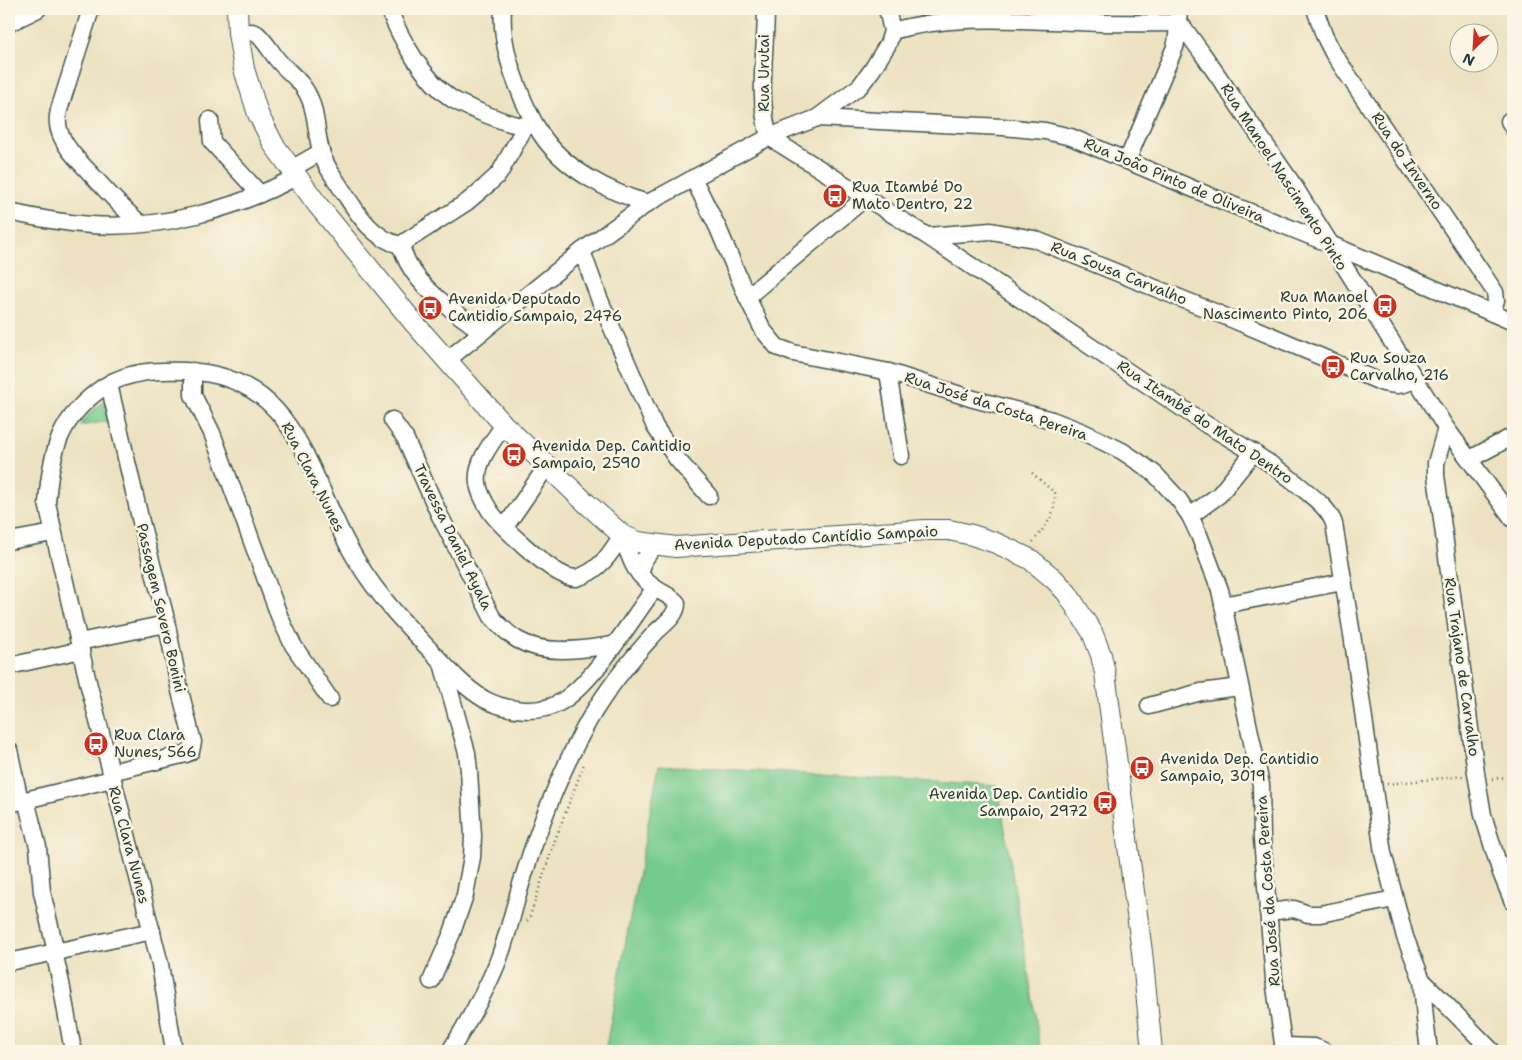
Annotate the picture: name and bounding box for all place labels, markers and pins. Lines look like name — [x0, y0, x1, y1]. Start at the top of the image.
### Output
place label: Rua Itambé Do Mato Dentro, 22 — [852, 177, 973, 214]
bus stop icon: Rua Itambé Do Mato Dentro, 22 — [822, 183, 848, 209]
place label: Rua Manoel Nascimento Pinto, 206 — [1203, 287, 1368, 324]
place label: Avenida Deputado Cantidio Sampaio, 2476 — [448, 289, 622, 326]
bus stop icon: Rua Manoel Nascimento Pinto, 206 — [1372, 293, 1398, 319]
bus stop icon: Avenida Deputado Cantidio Sampaio, 2476 — [417, 295, 443, 321]
place label: Rua Souza Carvalho, 216 — [1350, 348, 1449, 385]
bus stop icon: Rua Souza Carvalho, 216 — [1320, 354, 1346, 380]
place label: Avenida Dep. Cantidio Sampaio, 2590 — [532, 436, 691, 473]
bus stop icon: Avenida Dep. Cantidio Sampaio, 2590 — [501, 442, 527, 468]
place label: Rua Clara Nunes, 566 — [114, 725, 197, 762]
bus stop icon: Rua Clara Nunes, 566 — [83, 731, 109, 757]
place label: Avenida Dep. Cantidio Sampaio, 3019 — [1160, 749, 1319, 786]
bus stop icon: Avenida Dep. Cantidio Sampaio, 3019 — [1129, 755, 1155, 781]
place label: Avenida Dep. Cantidio Sampaio, 2972 — [929, 784, 1088, 821]
bus stop icon: Avenida Dep. Cantidio Sampaio, 2972 — [1092, 790, 1118, 816]

